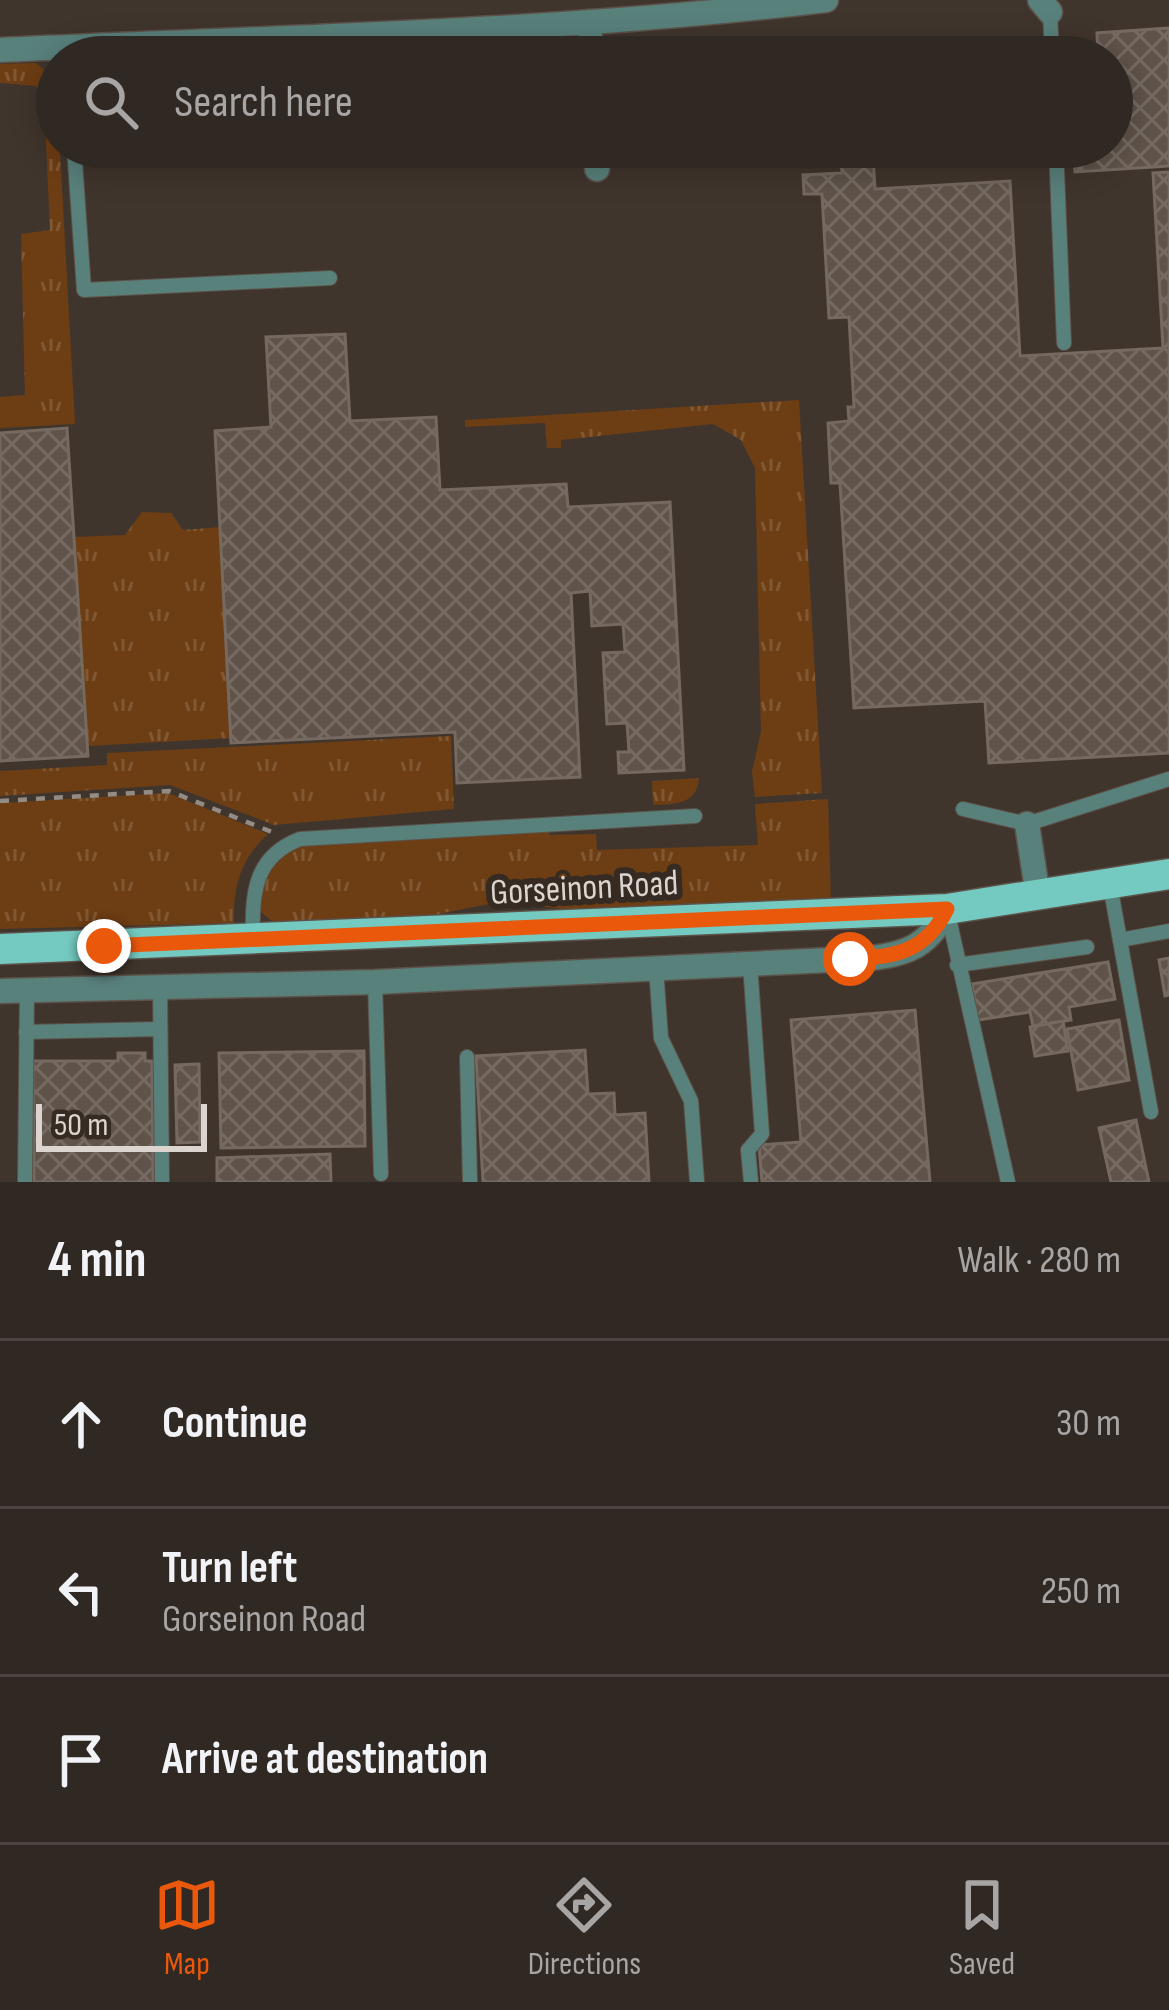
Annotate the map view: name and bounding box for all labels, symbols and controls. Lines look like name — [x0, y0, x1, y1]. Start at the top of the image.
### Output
search box — [36, 36, 1133, 168]
icon: search — [78, 69, 144, 135]
text: Search here — [174, 75, 353, 130]
street label: Gorseinon Road — [489, 862, 679, 915]
route end — [77, 919, 131, 973]
route start — [823, 932, 877, 986]
scale bar — [36, 1098, 207, 1151]
text: 50 m — [54, 1105, 108, 1145]
text: 4 min — [48, 1230, 147, 1291]
text: Walk · 280 m — [958, 1237, 1121, 1284]
icon: ahead — [48, 1391, 114, 1457]
text: Continue — [162, 1396, 308, 1451]
text: 30 m — [1056, 1400, 1121, 1447]
text: Turn left — [162, 1541, 297, 1596]
icon: left — [48, 1559, 114, 1625]
text: 250 m — [1041, 1568, 1121, 1615]
text: Gorseinon Road — [162, 1596, 366, 1643]
icon: arrive — [48, 1727, 114, 1793]
text: Arrive at destination — [162, 1732, 488, 1787]
tab: Map — [154, 1872, 220, 1984]
tab: Directions — [528, 1872, 641, 1984]
tab: Saved — [949, 1872, 1015, 1984]

